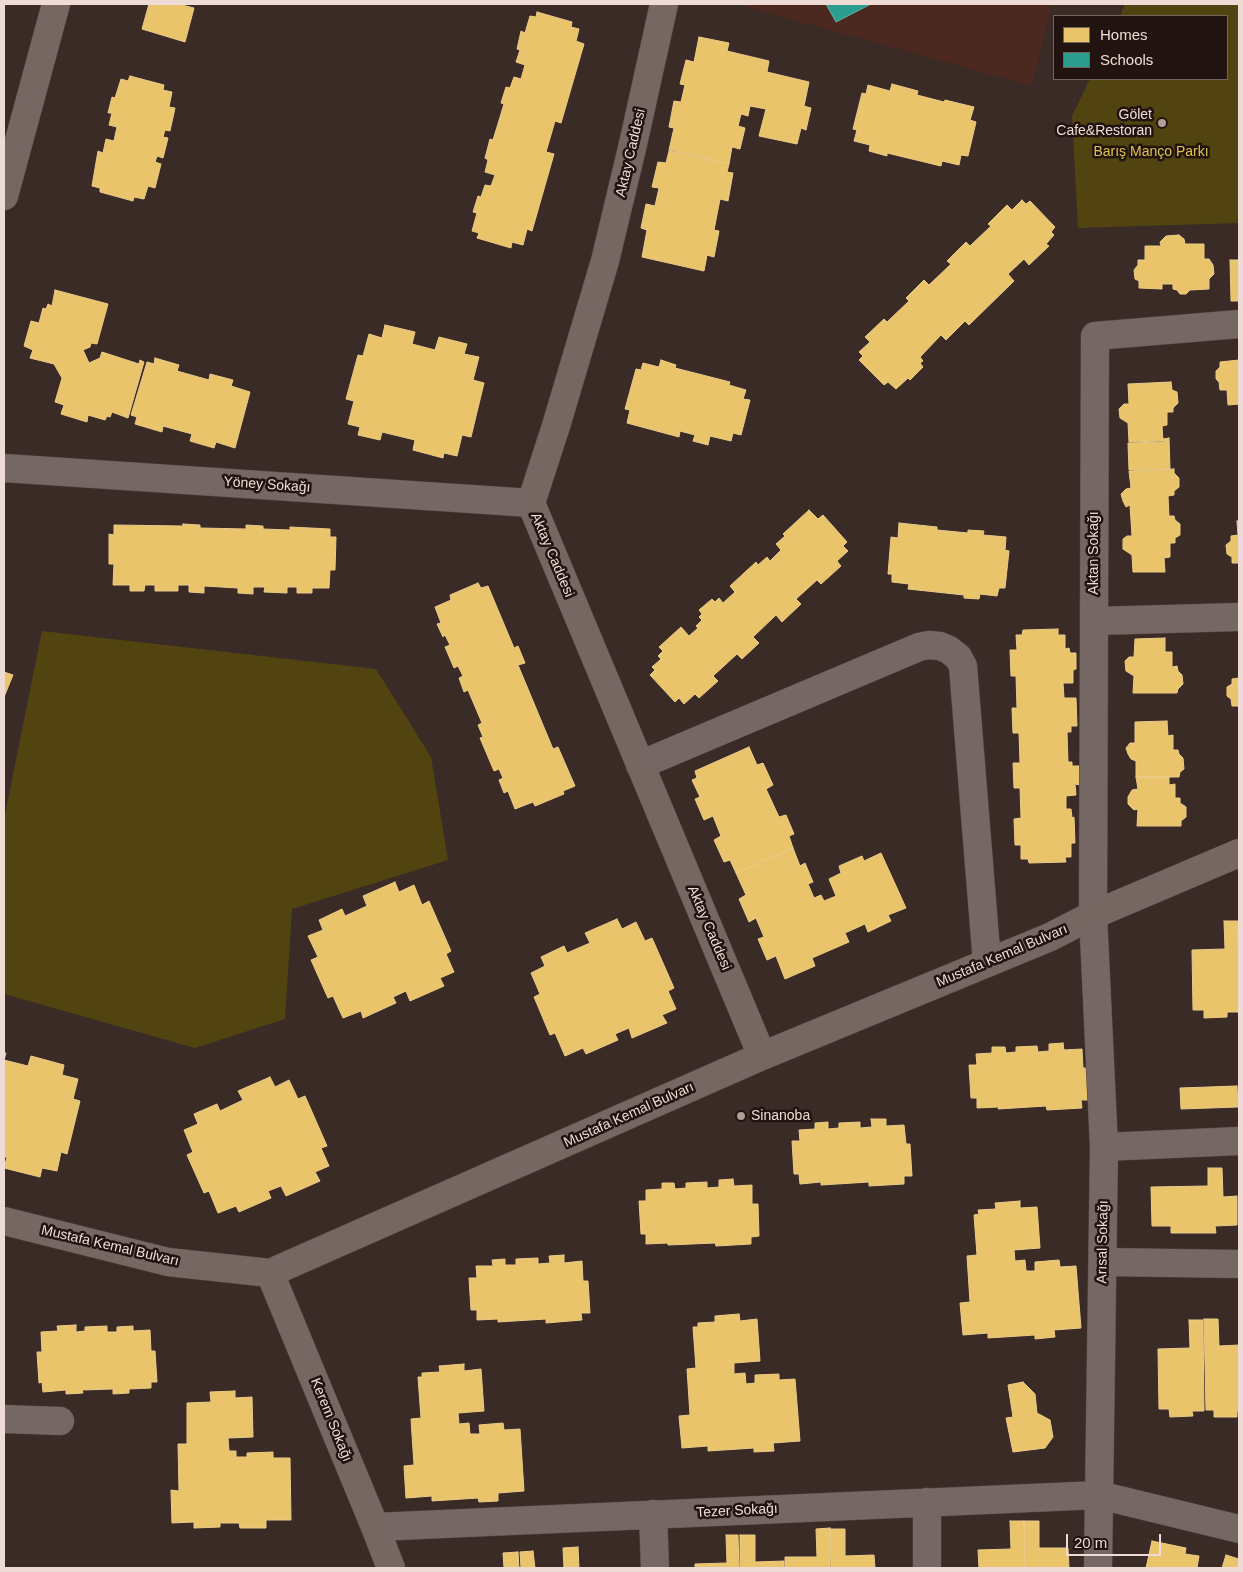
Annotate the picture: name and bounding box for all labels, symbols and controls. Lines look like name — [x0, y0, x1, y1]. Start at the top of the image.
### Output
legend — [1053, 15, 1228, 80]
text: Homes — [1100, 26, 1148, 43]
text: Schools — [1100, 51, 1153, 68]
street label: Aktay Caddesi — [613, 107, 649, 199]
place label: Gölet Cafe&Restoran — [1056, 107, 1152, 140]
marker: Gölet Cafe&Restoran — [1156, 117, 1168, 129]
park label: Barış Manço Parkı — [1093, 144, 1209, 160]
street label: Yöney Sokağı — [223, 474, 311, 496]
street label: Aktay Caddesi — [527, 510, 577, 600]
street label: Aktan Sokağı — [1086, 511, 1102, 595]
street label: Aktay Caddesi — [684, 883, 734, 973]
street label: Mustafa Kemal Bulvarı — [934, 921, 1070, 991]
street label: Mustafa Kemal Bulvarı — [561, 1079, 697, 1151]
place label: Sinanoba — [751, 1108, 810, 1124]
marker: Sinanoba — [735, 1110, 747, 1122]
street label: Arısal Sokağı — [1094, 1200, 1112, 1284]
street label: Mustafa Kemal Bulvarı — [39, 1222, 181, 1270]
street label: Kerem Sokağı — [307, 1376, 355, 1464]
street label: Tezer Sokağı — [696, 1500, 778, 1522]
scale bar — [1068, 1524, 1163, 1556]
text: 20 m — [1074, 1534, 1107, 1551]

